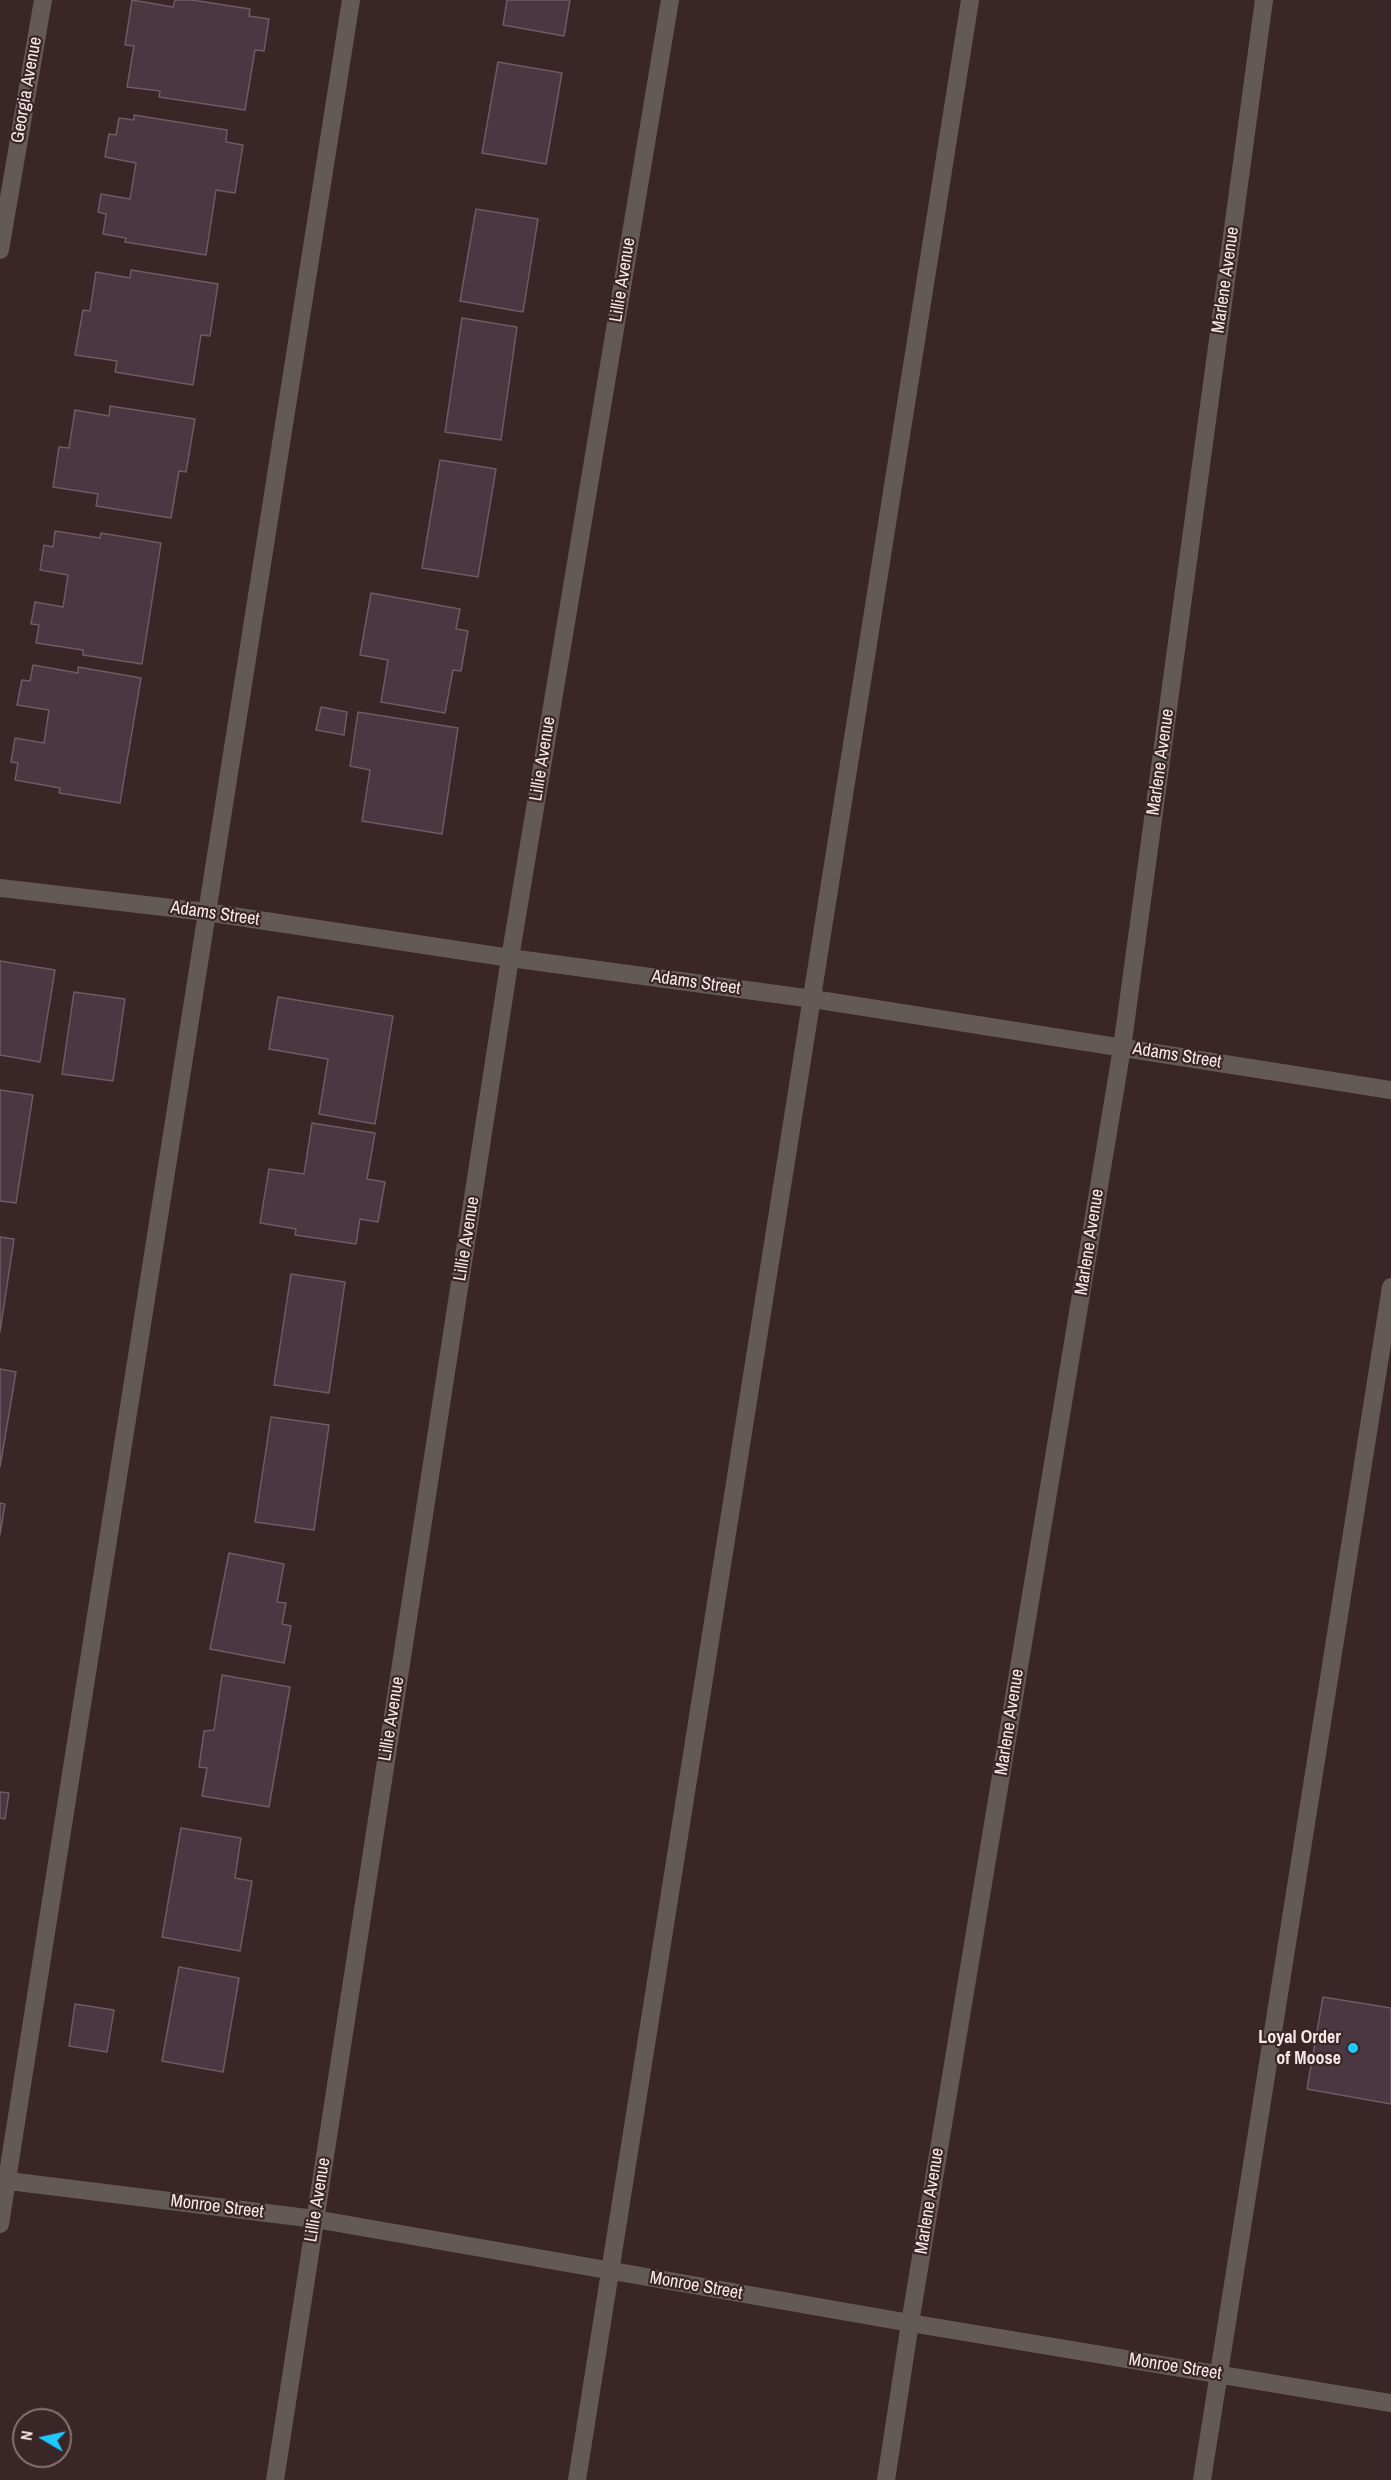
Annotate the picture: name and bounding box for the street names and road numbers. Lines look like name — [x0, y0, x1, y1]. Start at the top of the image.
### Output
street label: Georgia Avenue — [7, 35, 47, 145]
street label: Marlene Avenue — [1208, 225, 1244, 335]
street label: Lillie Avenue — [606, 236, 640, 324]
street label: Marlene Avenue — [1143, 707, 1179, 817]
street label: Lillie Avenue — [526, 715, 560, 803]
street label: Adams Street — [169, 897, 261, 931]
street label: Adams Street — [650, 966, 742, 1000]
street label: Adams Street — [1131, 1038, 1223, 1074]
street label: Marlene Avenue — [1071, 1187, 1109, 1297]
street label: Lillie Avenue — [450, 1195, 484, 1283]
street label: Marlene Avenue — [991, 1667, 1029, 1777]
street label: Lillie Avenue — [375, 1675, 409, 1763]
street label: Marlene Avenue — [911, 2146, 949, 2256]
street label: Lillie Avenue — [301, 2156, 335, 2244]
street label: Monroe Street — [169, 2191, 265, 2223]
street label: Monroe Street — [648, 2267, 744, 2305]
street label: Monroe Street — [1127, 2349, 1223, 2385]

